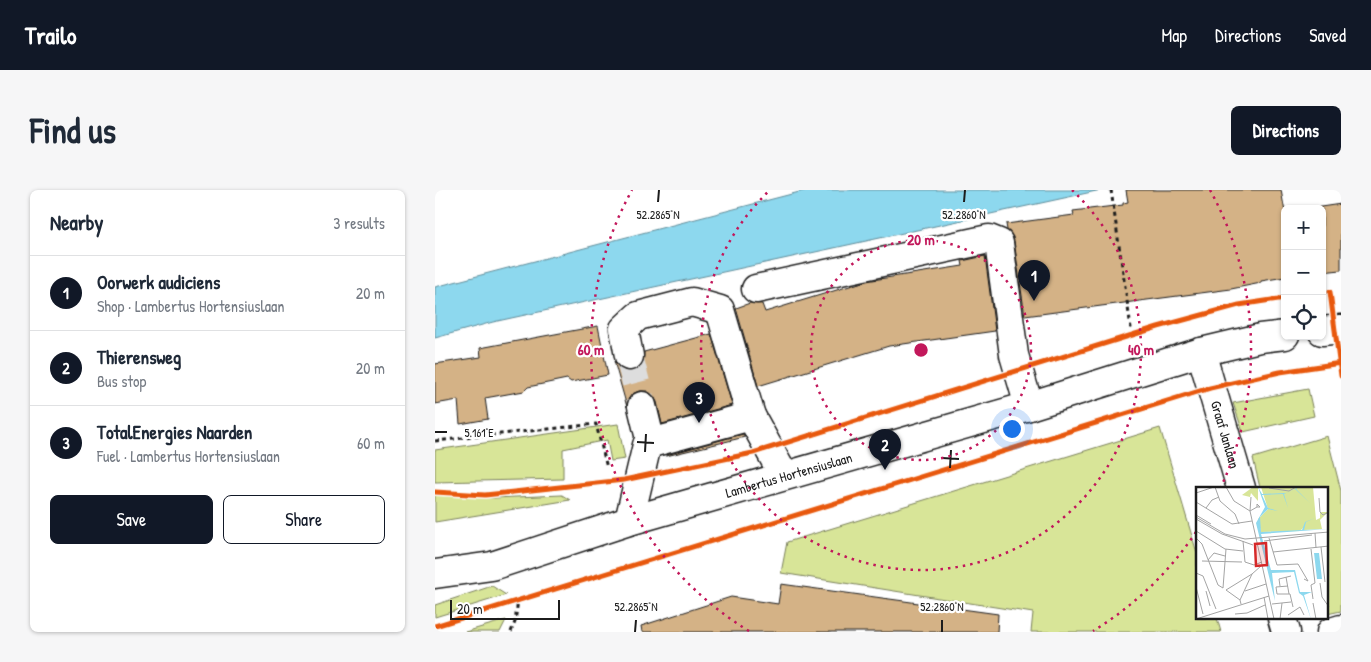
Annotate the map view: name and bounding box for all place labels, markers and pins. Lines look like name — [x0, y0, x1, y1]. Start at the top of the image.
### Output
pin: 1 — [1018, 260, 1050, 301]
centre of rings — [912, 341, 930, 359]
pin: 3 — [683, 382, 715, 423]
pin: 2 — [869, 429, 901, 470]

